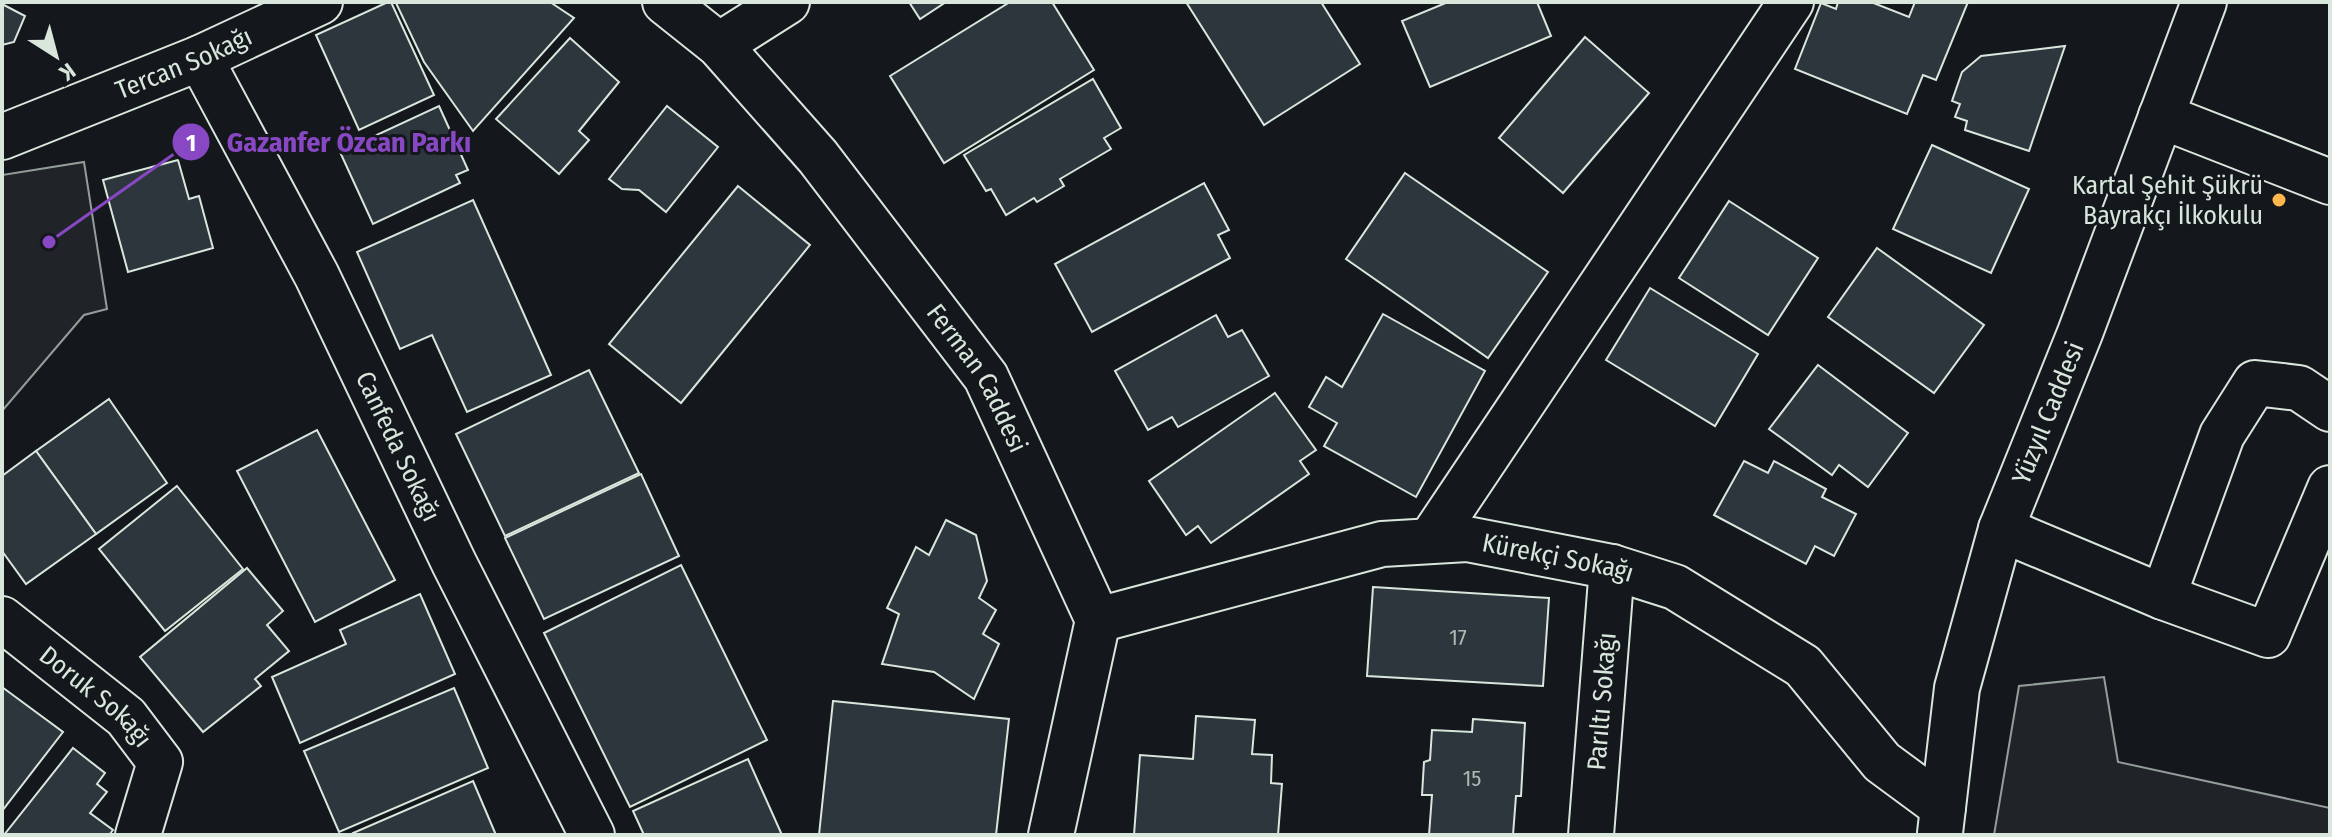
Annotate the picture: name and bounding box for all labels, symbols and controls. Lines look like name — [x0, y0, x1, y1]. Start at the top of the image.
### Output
north arrow — [16, 16, 96, 96]
street label: Tercan Sokağı — [111, 21, 257, 106]
text: K — [53, 57, 81, 87]
callout: Gazanfer Özcan Parkı — [171, 116, 487, 168]
text: Gazanfer Özcan Parkı — [227, 126, 471, 159]
text: 1 — [186, 129, 196, 157]
place label: Kartal Şehit Şükrü Bayrakçı İlkokulu — [2072, 170, 2263, 231]
marker: Kartal Şehit Şükrü Bayrakçı İlkokulu — [2270, 191, 2288, 209]
street label: Ferman Caddesi — [920, 298, 1034, 457]
street label: Yüzyıl Caddesi — [2006, 337, 2091, 489]
street label: Canfeda Sokağı — [349, 366, 447, 526]
street label: Kürekçi Sokağı — [1480, 527, 1638, 589]
house number: 17 — [1449, 624, 1467, 651]
street label: Parıltı Sokağı — [1581, 631, 1623, 772]
street label: Doruk Sokağı — [33, 640, 158, 753]
house number: 15 — [1463, 765, 1481, 792]

